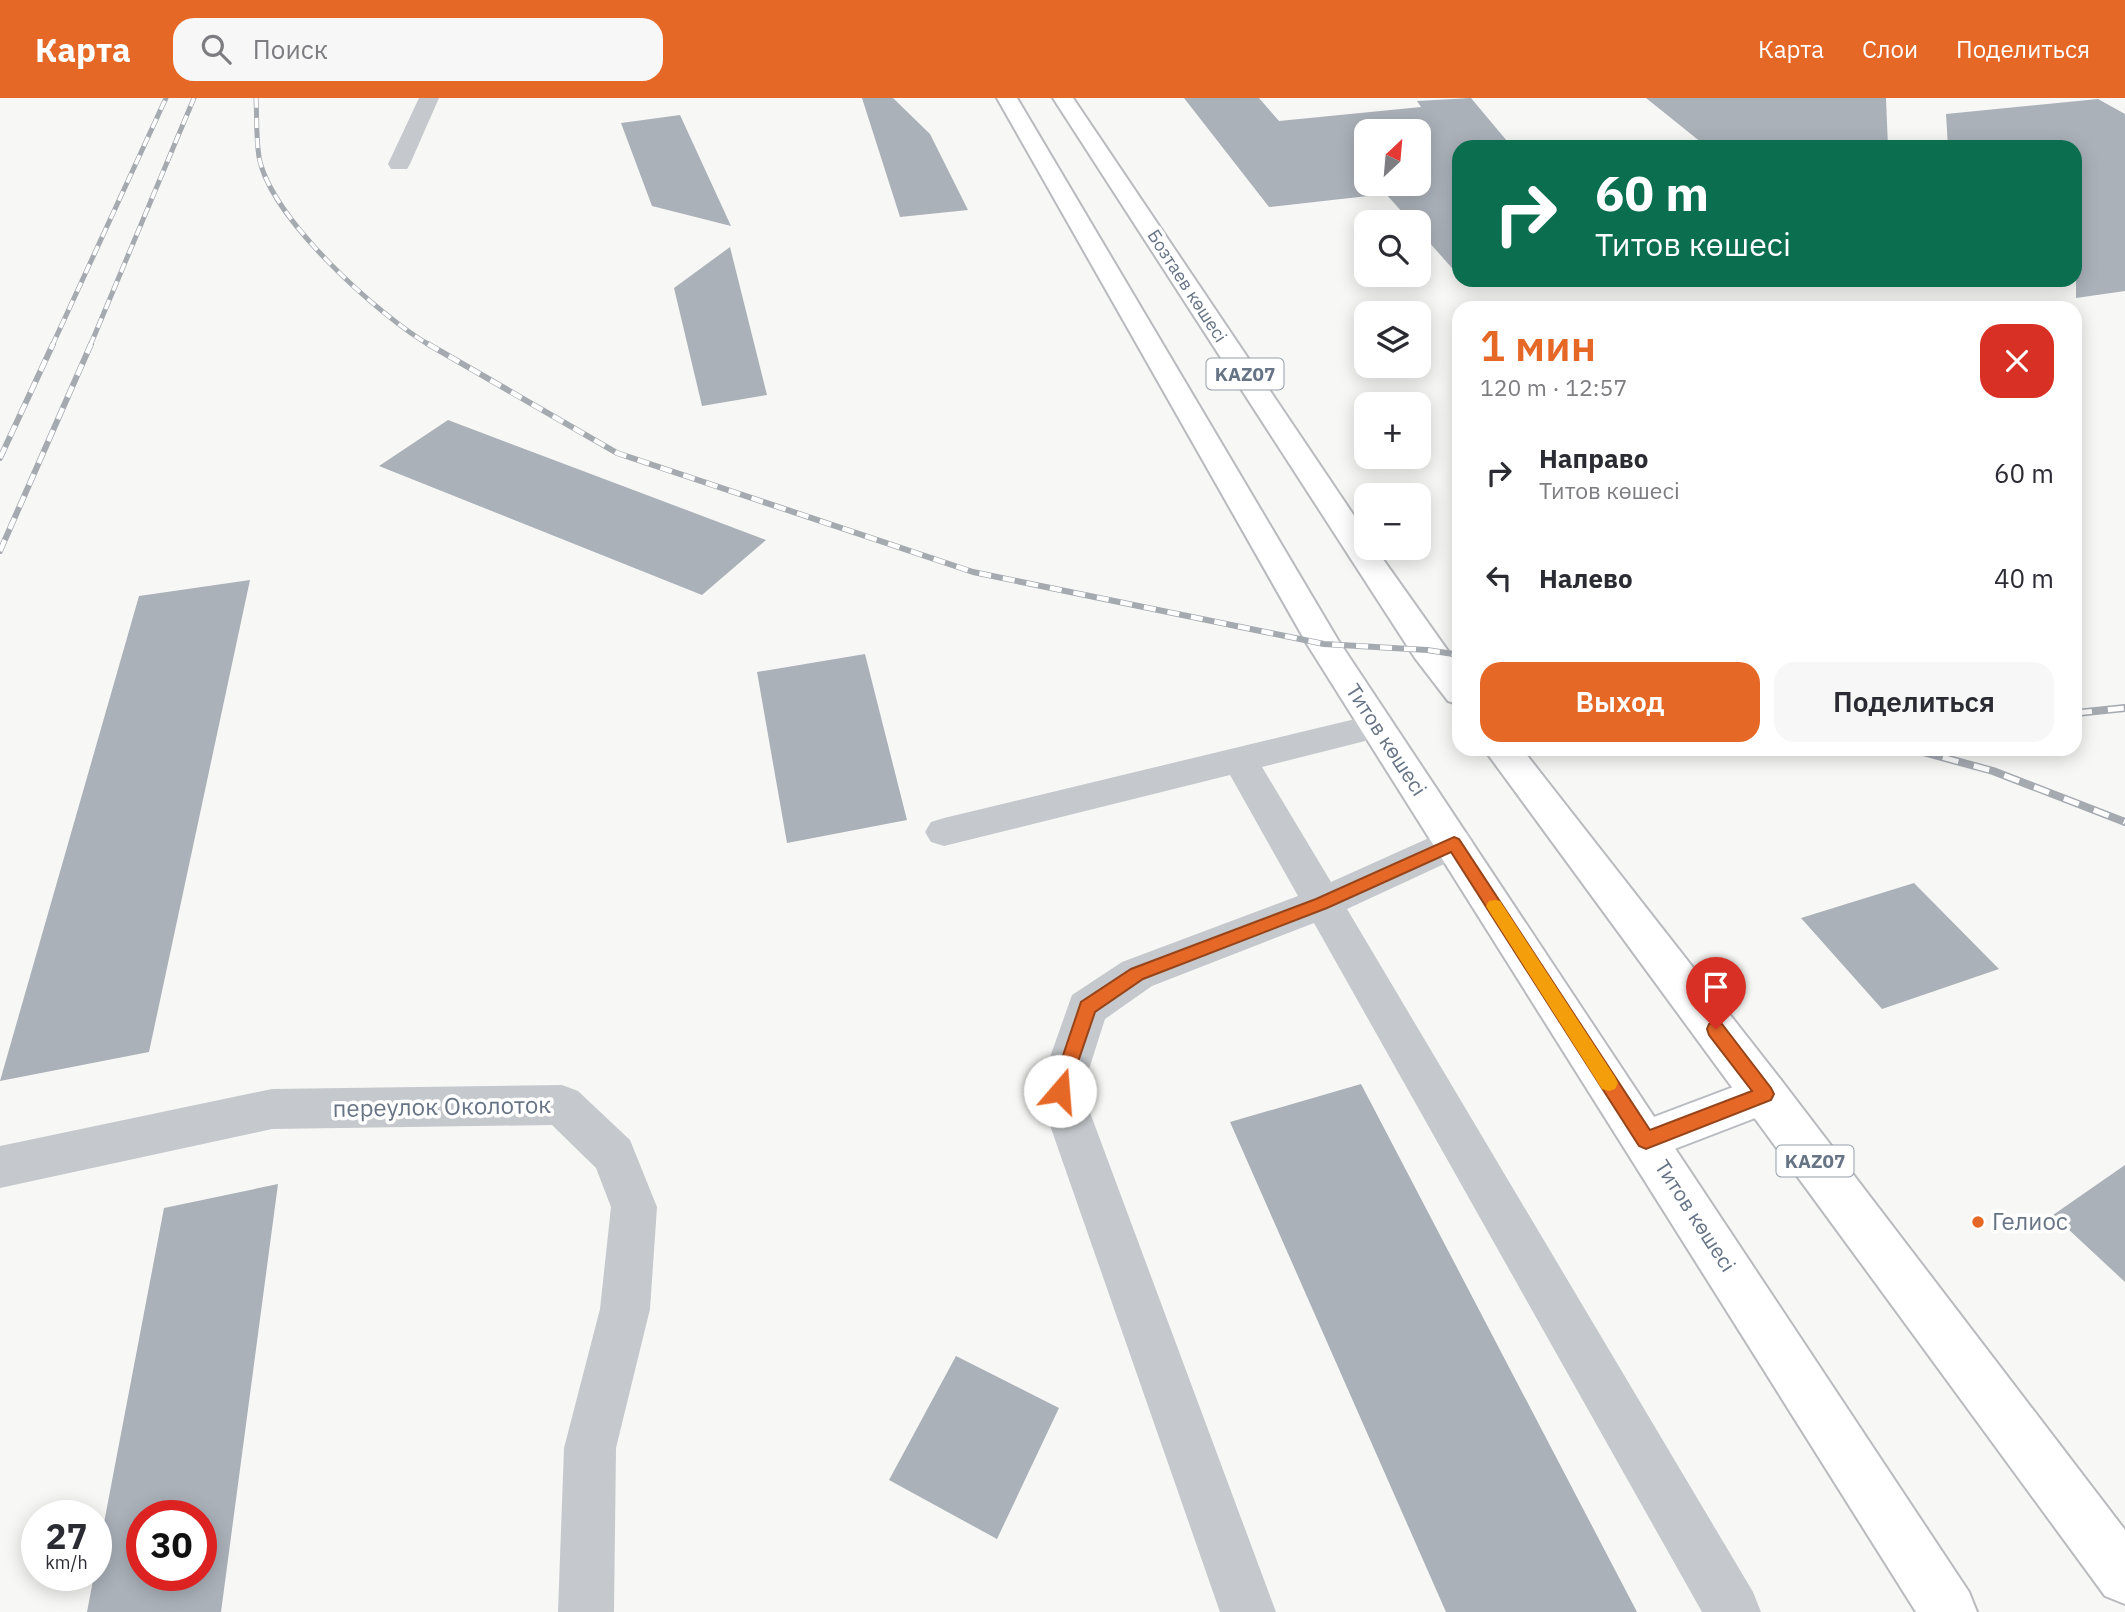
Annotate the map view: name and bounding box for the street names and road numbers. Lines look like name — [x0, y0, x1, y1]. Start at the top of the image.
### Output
street label: Бозтаев көшесі — [1142, 225, 1232, 346]
road number: KAZ07 — [1206, 358, 1284, 390]
street label: Титов көшесі — [1340, 678, 1434, 801]
street label: переулок Околоток — [332, 1088, 552, 1124]
road number: KAZ07 — [1776, 1146, 1854, 1176]
street label: Титов көшесі — [1649, 1154, 1743, 1277]

